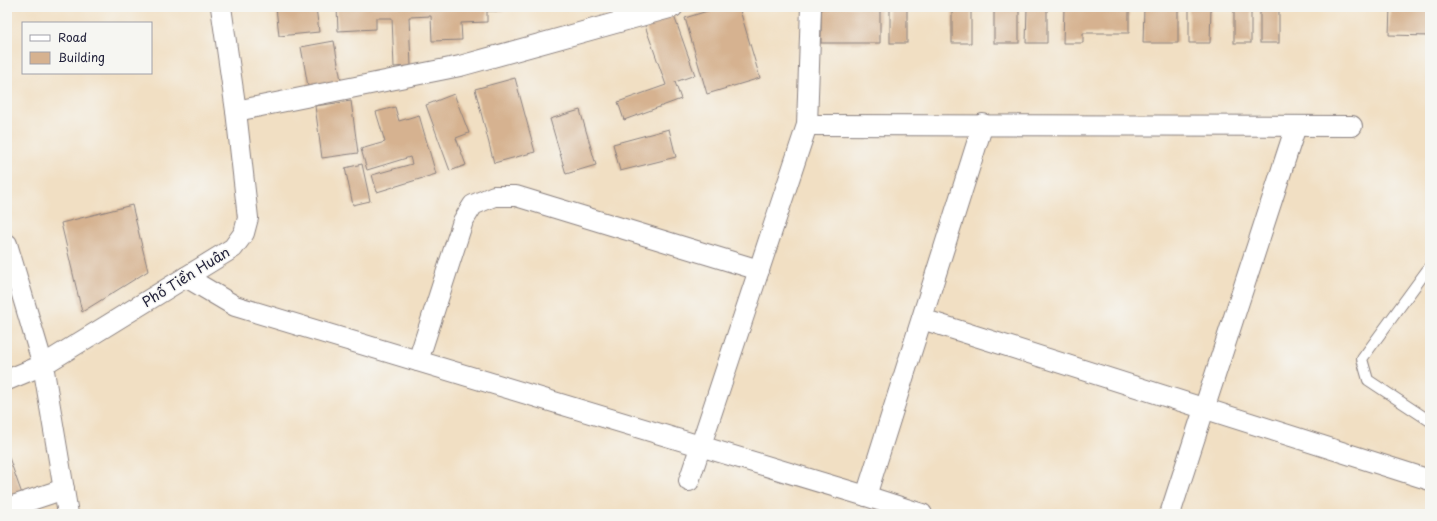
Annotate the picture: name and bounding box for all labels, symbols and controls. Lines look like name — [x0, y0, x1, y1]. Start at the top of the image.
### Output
legend — [22, 22, 152, 74]
text: Road — [58, 28, 87, 46]
text: Building — [58, 48, 105, 66]
street label: Phố Tiền Huân — [138, 241, 234, 312]

